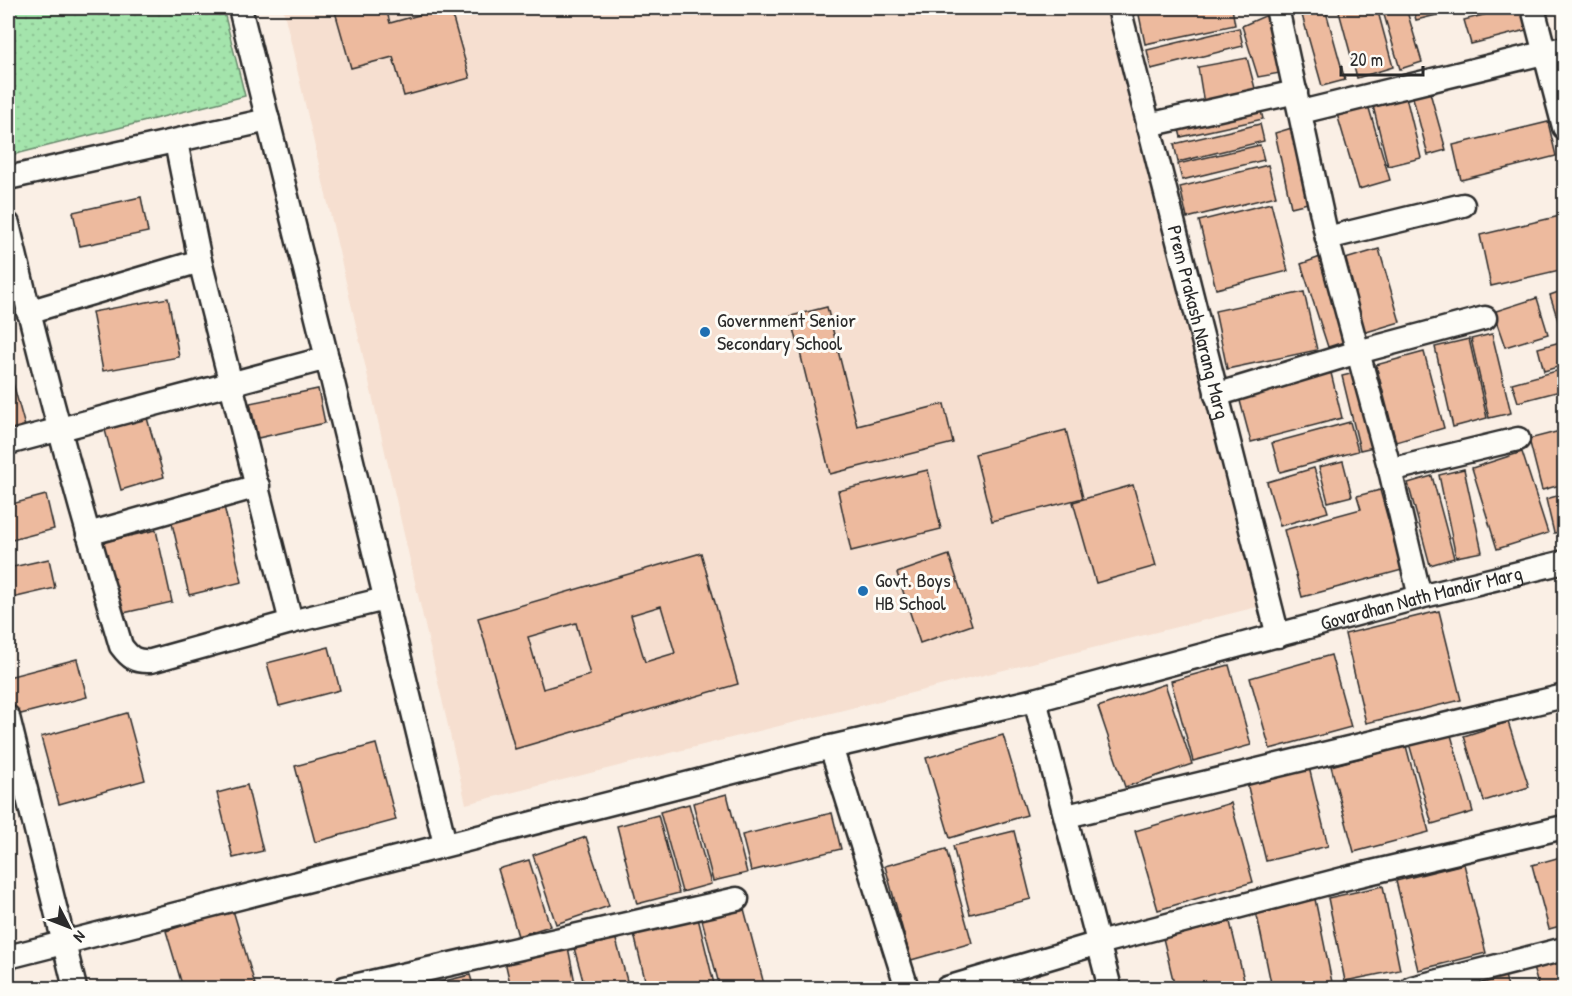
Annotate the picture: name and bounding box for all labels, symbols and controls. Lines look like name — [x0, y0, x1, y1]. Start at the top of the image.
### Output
scale bar — [1341, 39, 1424, 77]
text: 20 m — [1350, 47, 1383, 72]
street label: Prem Prakash Narang Marg — [1162, 222, 1236, 422]
place label: Government Senior Secondary School — [717, 306, 856, 356]
marker: Government Senior Secondary School — [698, 325, 712, 339]
street label: Govardhan Nath Mandir Marg — [1317, 559, 1525, 636]
place label: Govt. Boys HB School — [875, 566, 951, 616]
marker: Govt. Boys HB School — [856, 584, 870, 598]
north arrow — [39, 897, 99, 957]
text: N — [69, 927, 91, 948]

